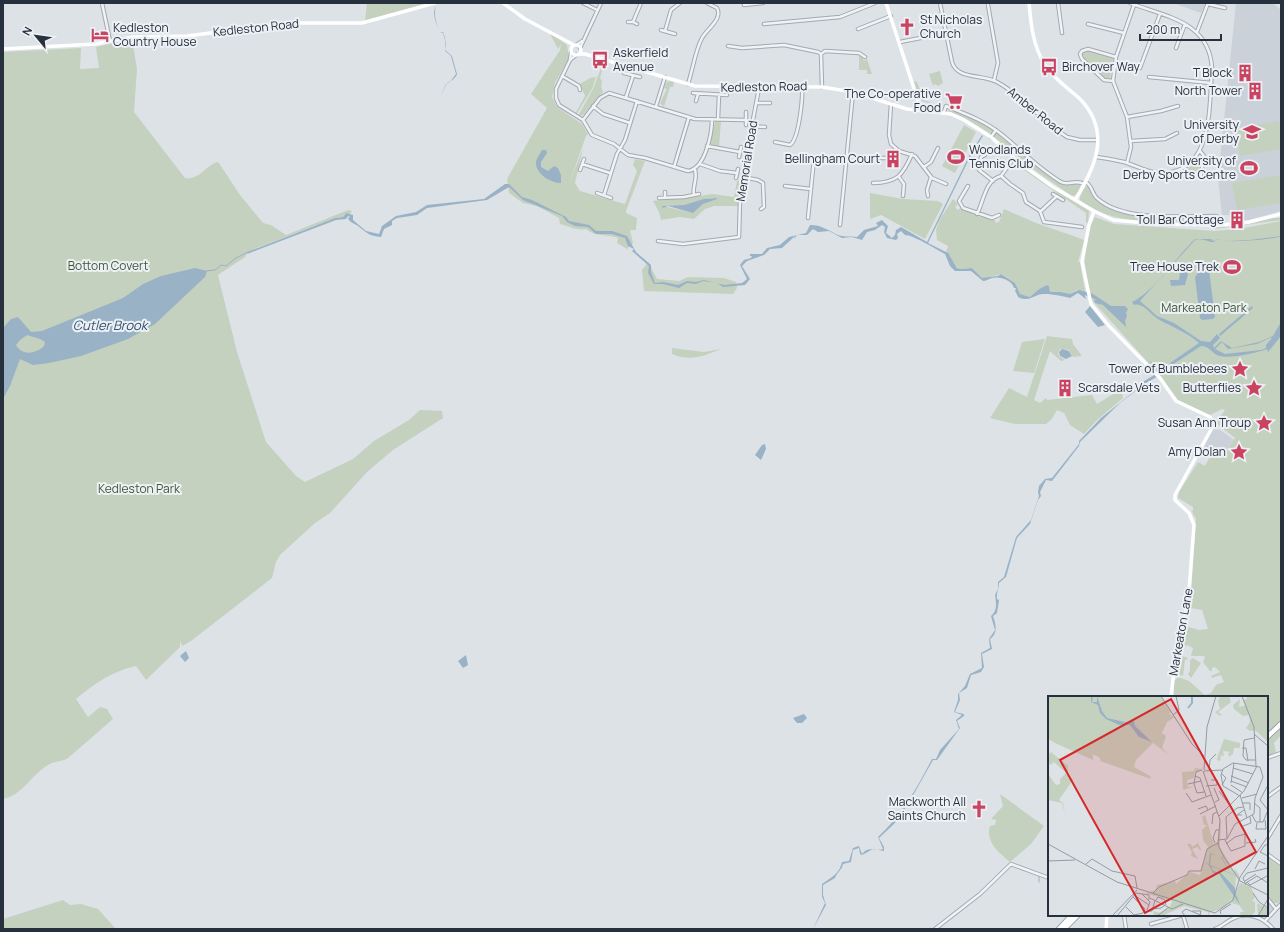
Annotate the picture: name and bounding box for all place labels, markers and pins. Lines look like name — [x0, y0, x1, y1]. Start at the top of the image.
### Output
place label: St Nicholas Church — [920, 11, 982, 42]
church icon: St Nicholas Church — [897, 17, 917, 37]
place label: Kedleston Country House — [113, 19, 196, 50]
hotel icon: Kedleston Country House — [90, 25, 110, 45]
place label: Askerfield Avenue — [613, 44, 668, 75]
bus stop icon: Askerfield Avenue — [590, 50, 610, 70]
bus stop icon: Birchover Way — [1039, 57, 1059, 77]
place label: Birchover Way — [1062, 58, 1141, 75]
building icon: T Block — [1235, 63, 1255, 83]
place label: T Block — [1193, 64, 1233, 81]
building icon: North Tower — [1245, 81, 1265, 101]
place label: North Tower — [1175, 82, 1243, 99]
place label: The Co-operative Food — [844, 85, 941, 116]
supermarket icon: The Co-operative Food — [944, 91, 964, 111]
place label: University of Derby — [1184, 116, 1240, 147]
school or university icon: University of Derby — [1242, 122, 1262, 142]
place label: Woodlands Tennis Club — [969, 141, 1033, 172]
sports icon: Woodlands Tennis Club — [946, 147, 966, 167]
building icon: Bellingham Court — [883, 149, 903, 169]
place label: Bellingham Court — [785, 150, 880, 167]
place label: University of Derby Sports Centre — [1123, 152, 1237, 183]
sports icon: University of Derby Sports Centre — [1239, 158, 1259, 178]
building icon: Toll Bar Cottage — [1227, 210, 1247, 230]
place label: Toll Bar Cottage — [1137, 211, 1224, 228]
sports icon: Tree House Trek — [1222, 257, 1242, 277]
place label: Tree House Trek — [1130, 258, 1220, 275]
place icon: Tower of Bumblebees — [1230, 359, 1250, 379]
place label: Tower of Bumblebees — [1108, 360, 1227, 377]
building icon: Scarsdale Vets — [1055, 378, 1075, 398]
place icon: Butterflies — [1244, 378, 1264, 398]
place label: Scarsdale Vets — [1078, 379, 1160, 396]
place label: Butterflies — [1183, 379, 1241, 396]
place icon: Susan Ann Troup — [1254, 413, 1274, 433]
place label: Susan Ann Troup — [1158, 414, 1251, 431]
place icon: Amy Dolan — [1229, 442, 1249, 462]
place label: Amy Dolan — [1168, 443, 1226, 460]
place label: Mackworth All Saints Church — [888, 793, 966, 824]
church icon: Mackworth All Saints Church — [969, 799, 989, 819]

